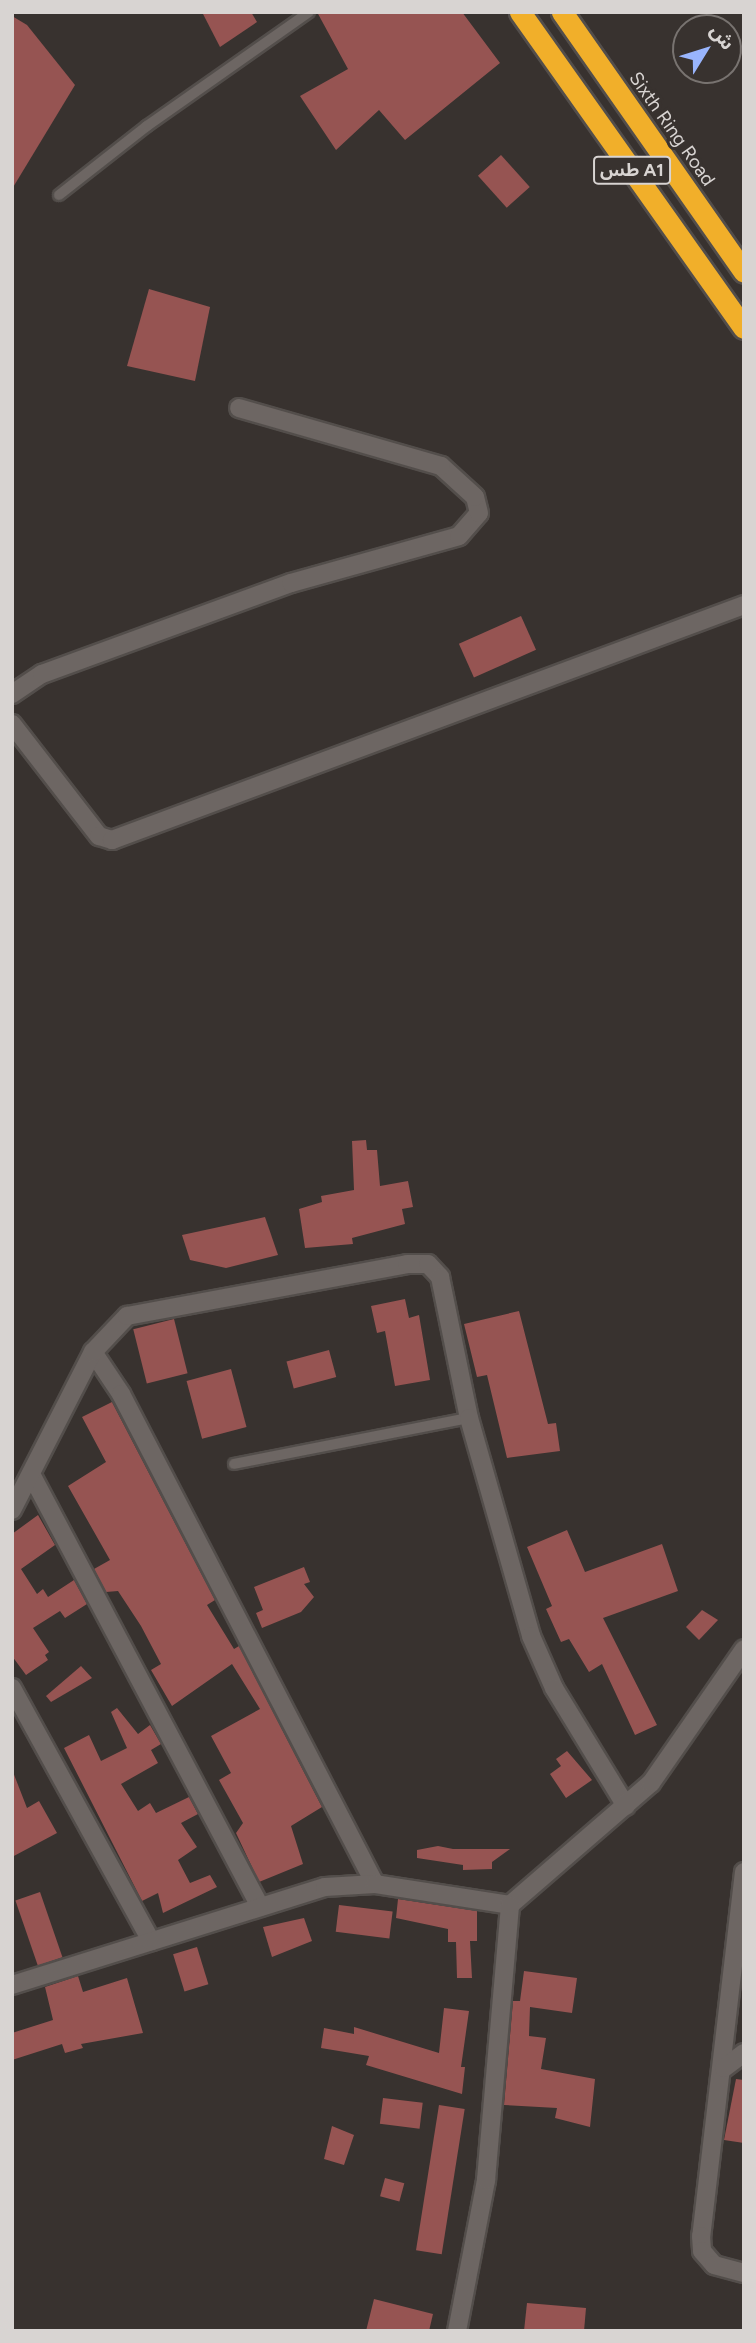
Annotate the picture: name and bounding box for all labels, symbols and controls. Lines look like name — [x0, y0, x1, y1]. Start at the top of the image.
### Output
north arrow — [672, 14, 742, 84]
text: ش — [705, 20, 739, 54]
street label: Sixth Ring Road — [624, 68, 720, 190]
road number: طس A1 — [592, 155, 672, 184]

